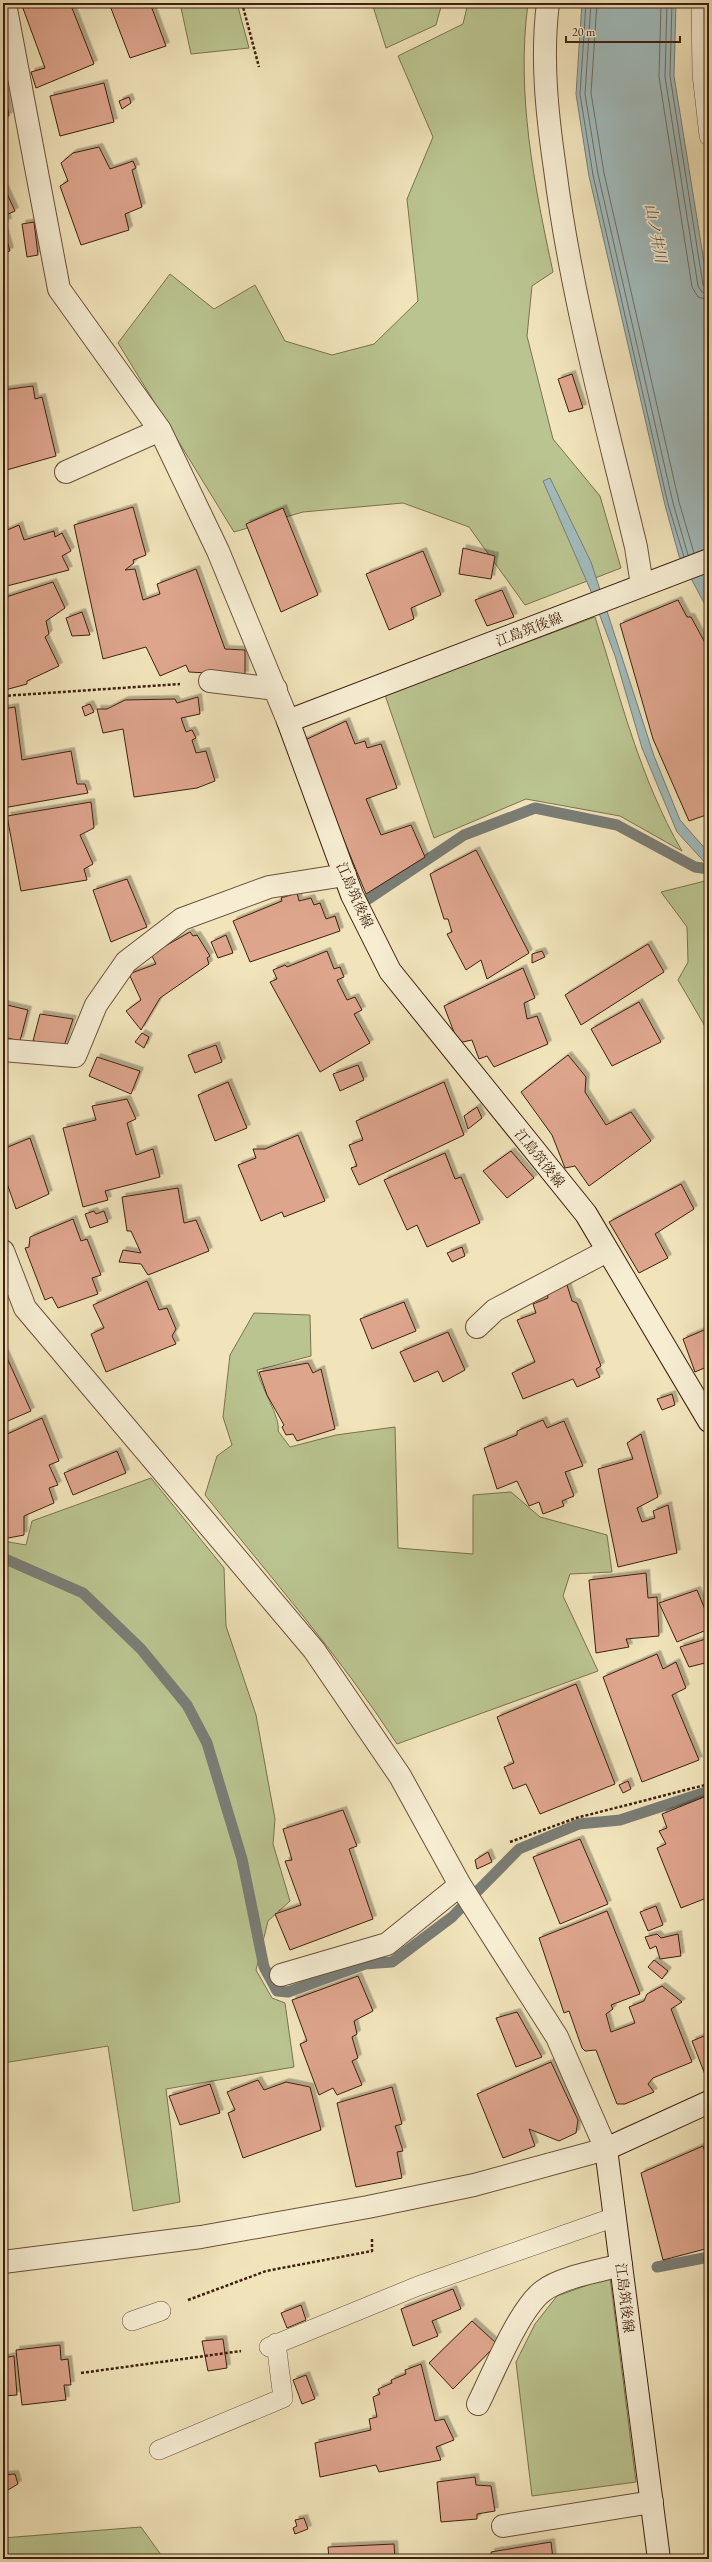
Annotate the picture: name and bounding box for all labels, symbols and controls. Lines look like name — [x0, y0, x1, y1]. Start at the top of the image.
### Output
scale bar — [566, 18, 680, 44]
text: 20 m — [572, 24, 596, 40]
water label: 山ノ井川 — [641, 202, 671, 266]
street label: 江島筑後線 — [493, 608, 565, 650]
street label: 江島筑後線 — [333, 859, 377, 931]
street label: 江島筑後線 — [511, 1125, 569, 1191]
street label: 江島筑後線 — [612, 2262, 638, 2334]

